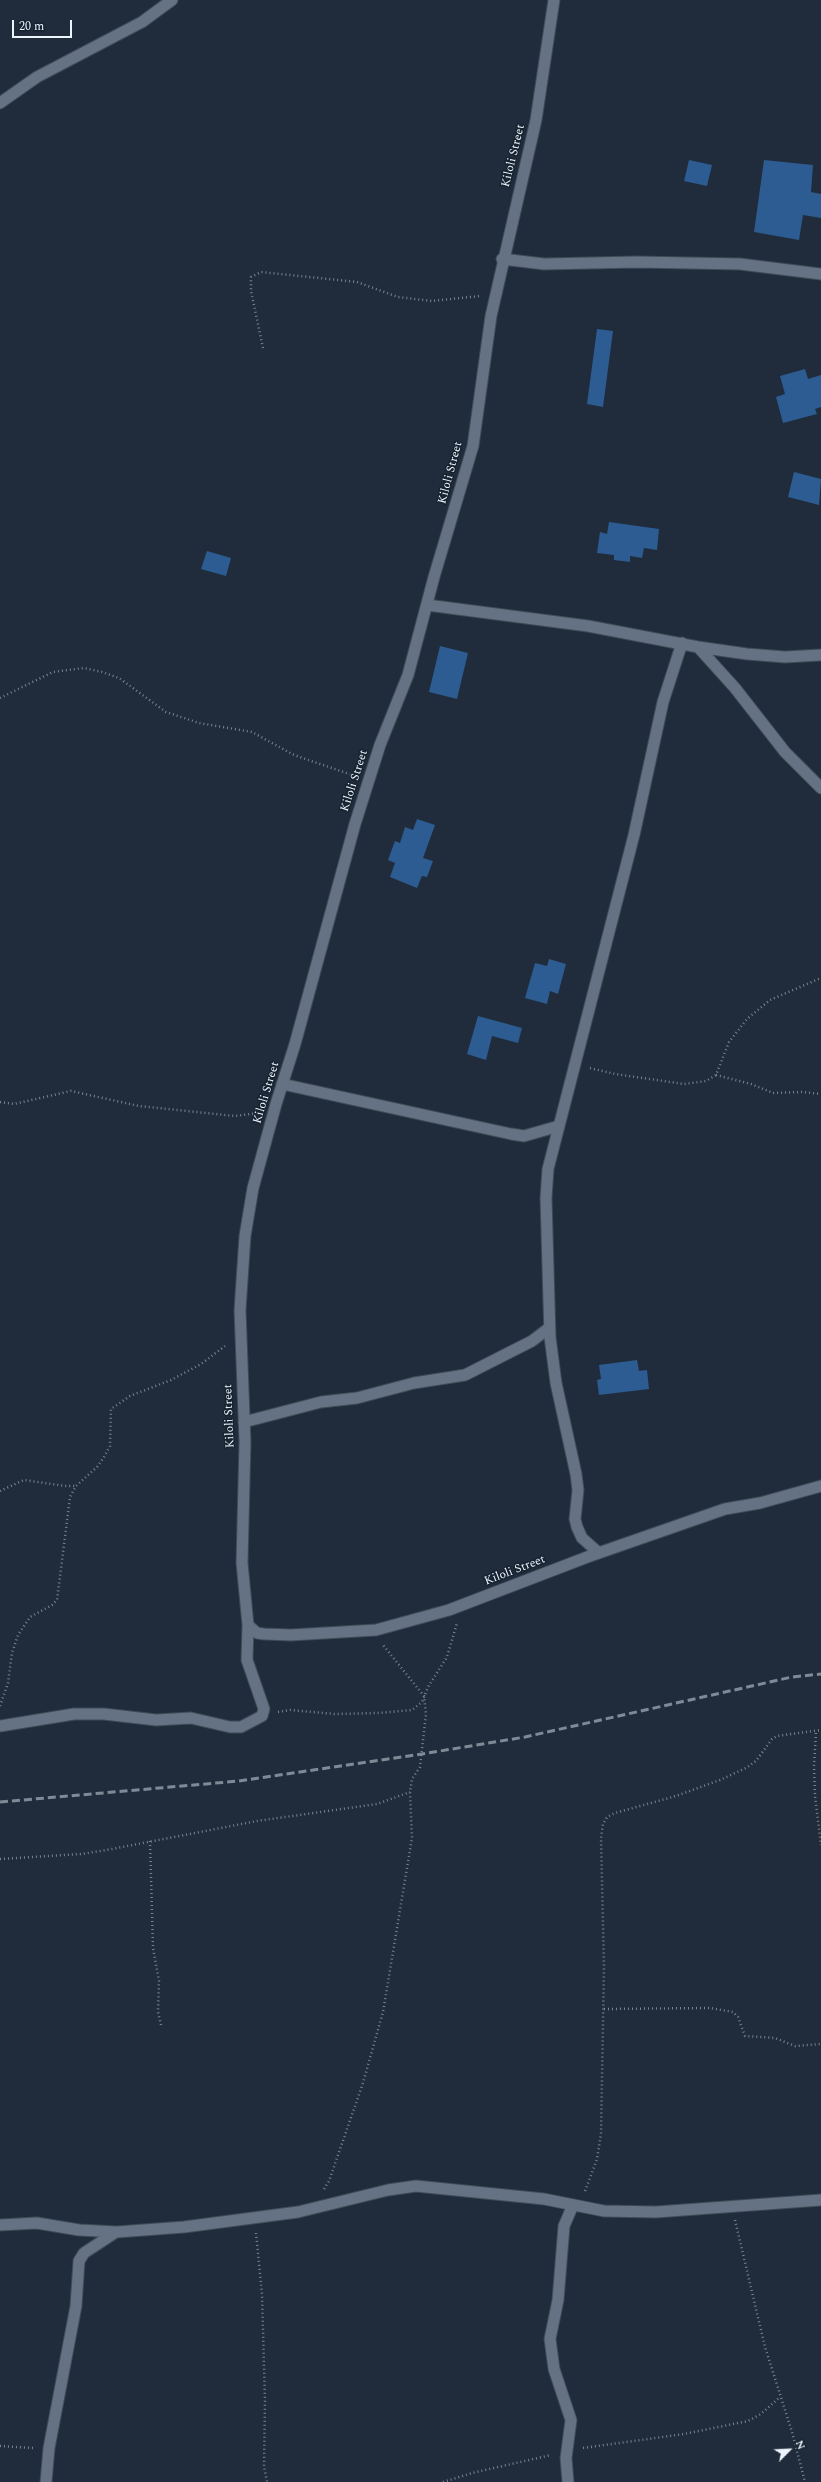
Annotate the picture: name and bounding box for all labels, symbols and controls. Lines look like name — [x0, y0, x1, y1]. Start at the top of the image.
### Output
scale bar — [14, 12, 74, 38]
text: 20 m — [19, 17, 44, 36]
street label: Kiloli Street — [499, 123, 529, 189]
street label: Kiloli Street — [436, 440, 466, 506]
street label: Kiloli Street — [338, 748, 372, 814]
street label: Kiloli Street — [251, 1060, 283, 1126]
street label: Kiloli Street — [222, 1384, 238, 1448]
street label: Kiloli Street — [483, 1553, 547, 1589]
north arrow — [769, 2430, 809, 2470]
text: N — [791, 2437, 810, 2452]

